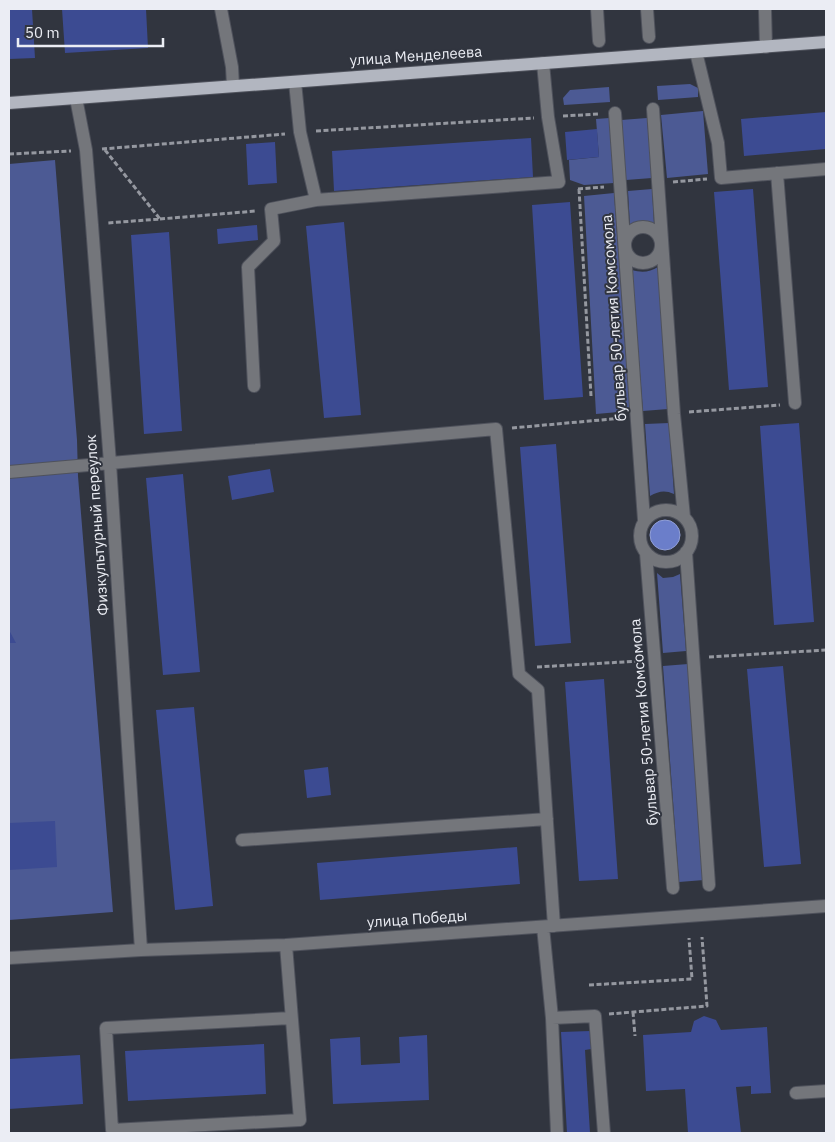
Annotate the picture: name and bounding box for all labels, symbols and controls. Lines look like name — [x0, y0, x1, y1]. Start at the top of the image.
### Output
scale bar — [18, 15, 162, 47]
text: 50 m — [25, 23, 60, 42]
street label: улица Менделеева — [349, 41, 483, 70]
street label: бульвар 50-летия Комсомола — [597, 214, 630, 422]
street label: Физкультурный переулок — [81, 434, 112, 616]
street label: бульвар 50-летия Комсомола — [625, 618, 662, 826]
street label: улица Победы — [366, 906, 468, 931]

